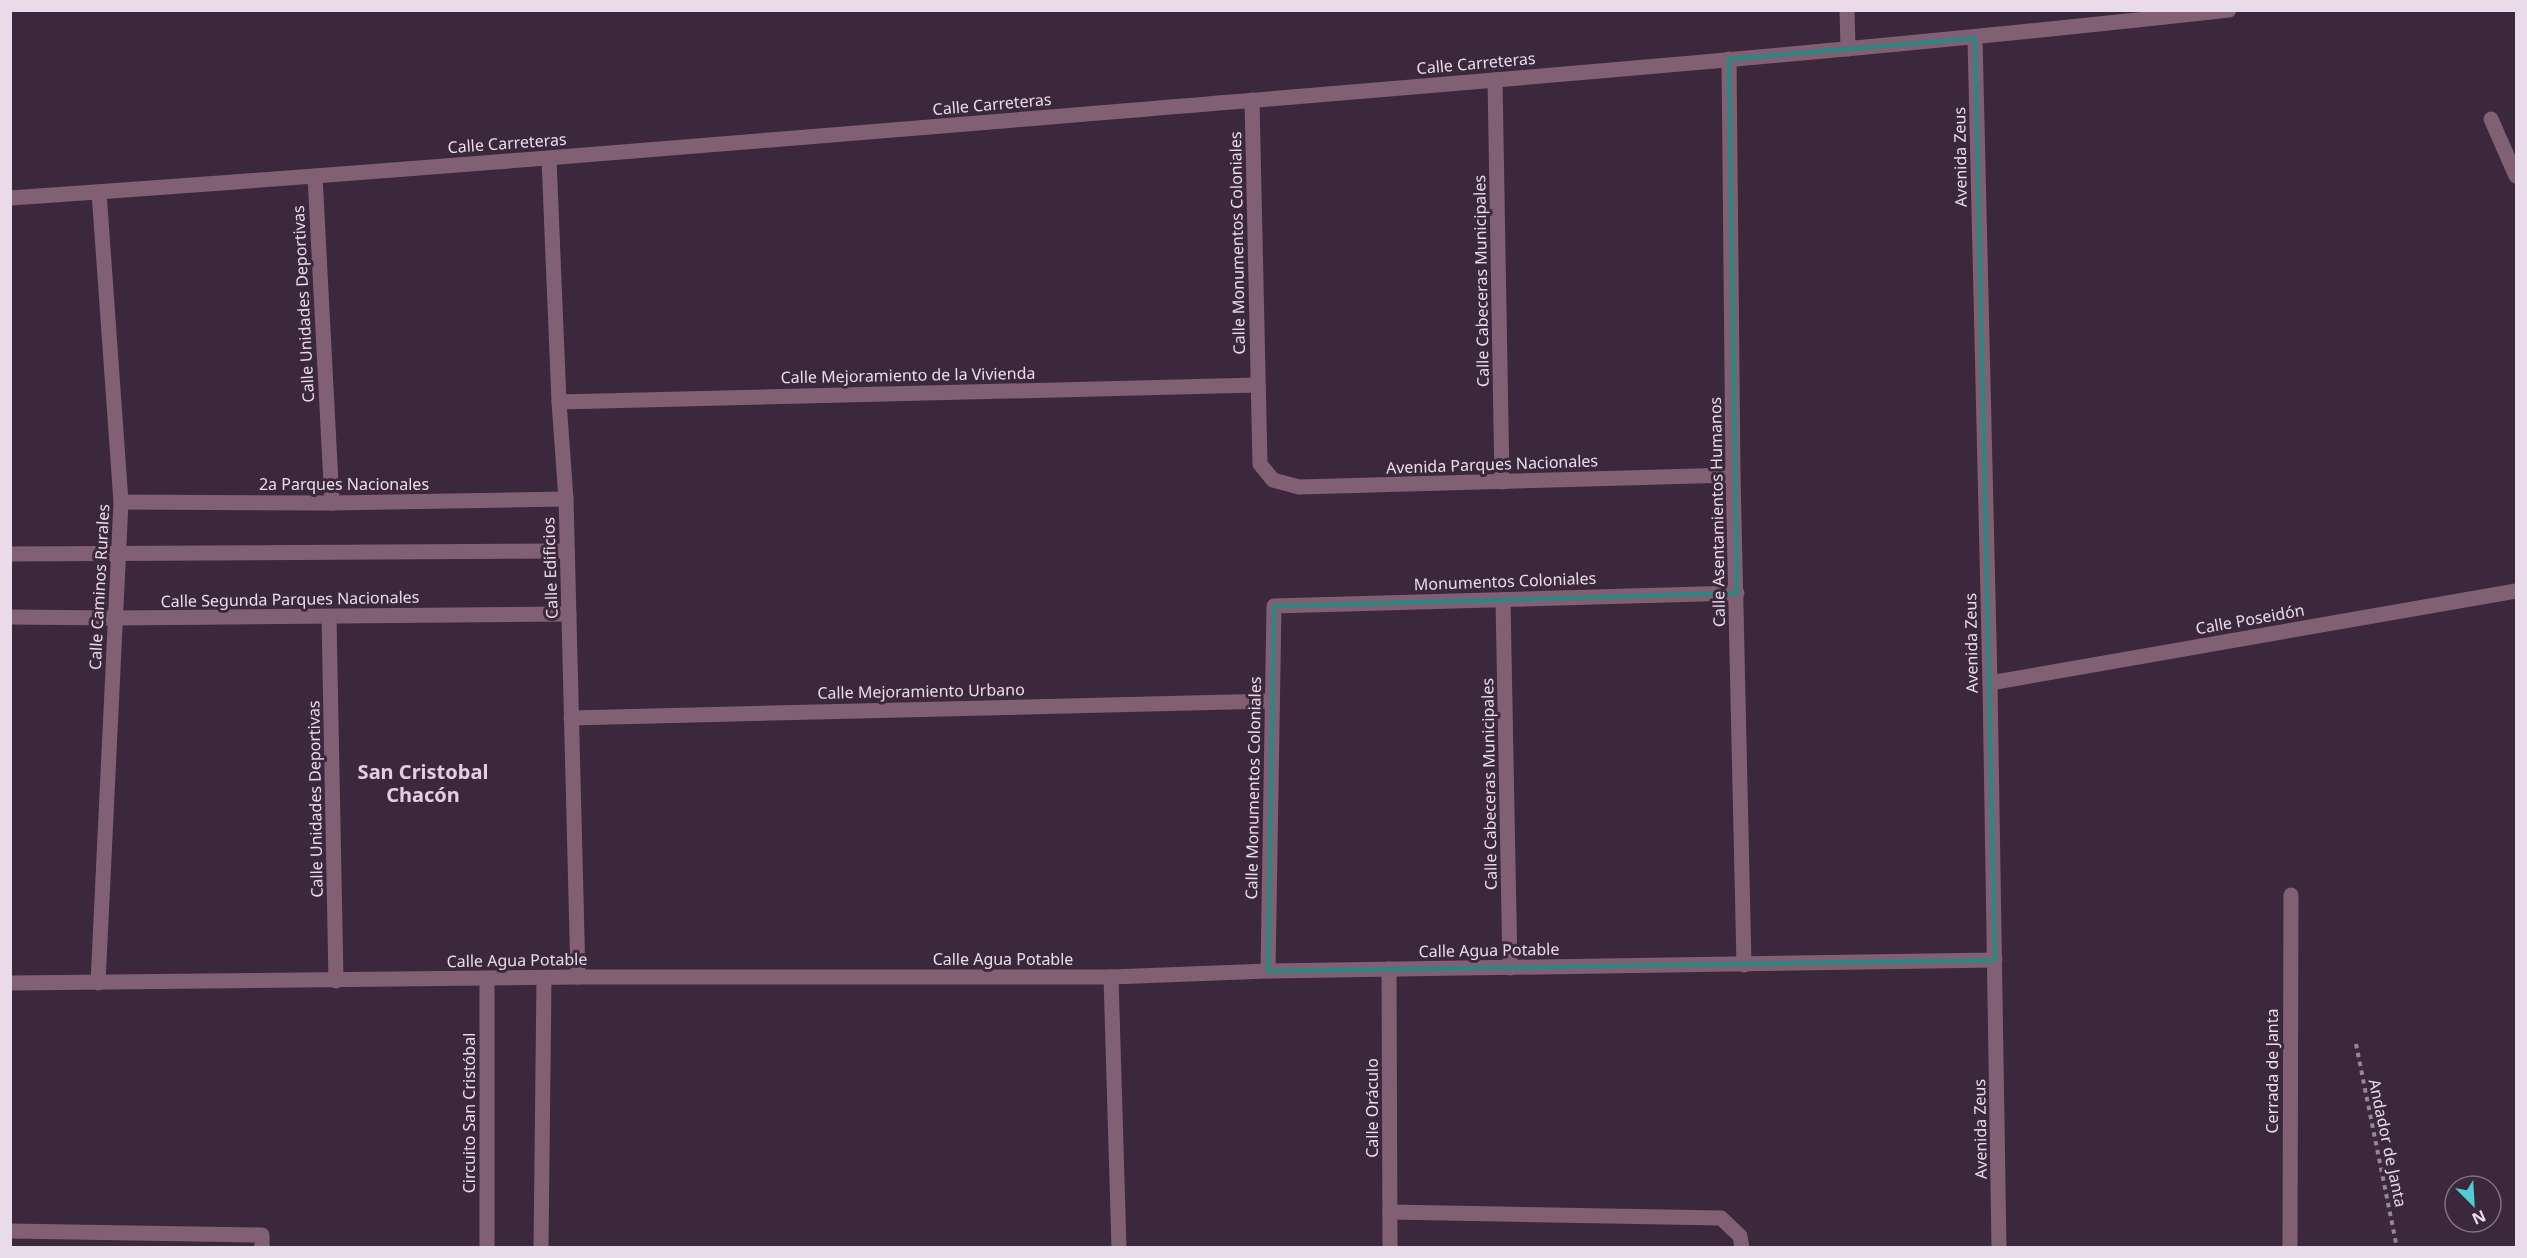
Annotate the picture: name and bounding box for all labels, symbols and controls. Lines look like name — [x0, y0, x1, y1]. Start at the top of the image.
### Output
street label: Calle Carreteras — [1416, 47, 1536, 79]
street label: Calle Carreteras — [932, 88, 1052, 120]
street label: Avenida Zeus — [1948, 107, 1972, 207]
street label: Calle Carreteras — [447, 128, 567, 158]
street label: Calle Monumentos Coloniales — [1224, 131, 1250, 355]
street label: Calle Cabeceras Municipales — [1468, 175, 1494, 387]
street label: Calle Unidades Deportivas — [287, 205, 319, 403]
street label: Calle Mejoramiento de la Vivienda — [780, 362, 1036, 388]
street label: Calle Asentamientos Humanos — [1704, 397, 1730, 627]
street label: Avenida Parques Nacionales — [1386, 449, 1598, 479]
street label: 2a Parques Nacionales — [259, 473, 429, 495]
street label: Calle Caminos Rurales — [84, 504, 114, 670]
street label: Calle Edificios — [537, 517, 563, 619]
street label: Monumentos Coloniales — [1413, 567, 1597, 595]
street label: Calle Segunda Parques Nacionales — [160, 586, 420, 612]
street label: Avenida Zeus — [1959, 593, 1983, 693]
street label: Calle Poseidón — [2194, 599, 2306, 639]
street label: Calle Monumentos Coloniales — [1240, 676, 1266, 900]
street label: Calle Mejoramiento Urbano — [817, 678, 1025, 704]
street label: Calle Cabeceras Municipales — [1476, 678, 1502, 890]
street label: Calle Unidades Deportivas — [302, 700, 328, 898]
district label: San Cristobal Chacón — [358, 758, 488, 808]
street label: Calle Agua Potable — [1418, 938, 1560, 962]
street label: Calle Agua Potable — [446, 948, 588, 972]
street label: Calle Agua Potable — [933, 948, 1073, 970]
street label: Cerrada de Janta — [2261, 1009, 2283, 1134]
street label: Circuito San Cristóbal — [458, 1033, 480, 1193]
street label: Calle Oráculo — [1361, 1058, 1383, 1158]
street label: Andador de Janta — [2364, 1077, 2412, 1209]
street label: Avenida Zeus — [1968, 1079, 1992, 1179]
north arrow — [2443, 1174, 2503, 1234]
text: N — [2469, 1205, 2490, 1230]

